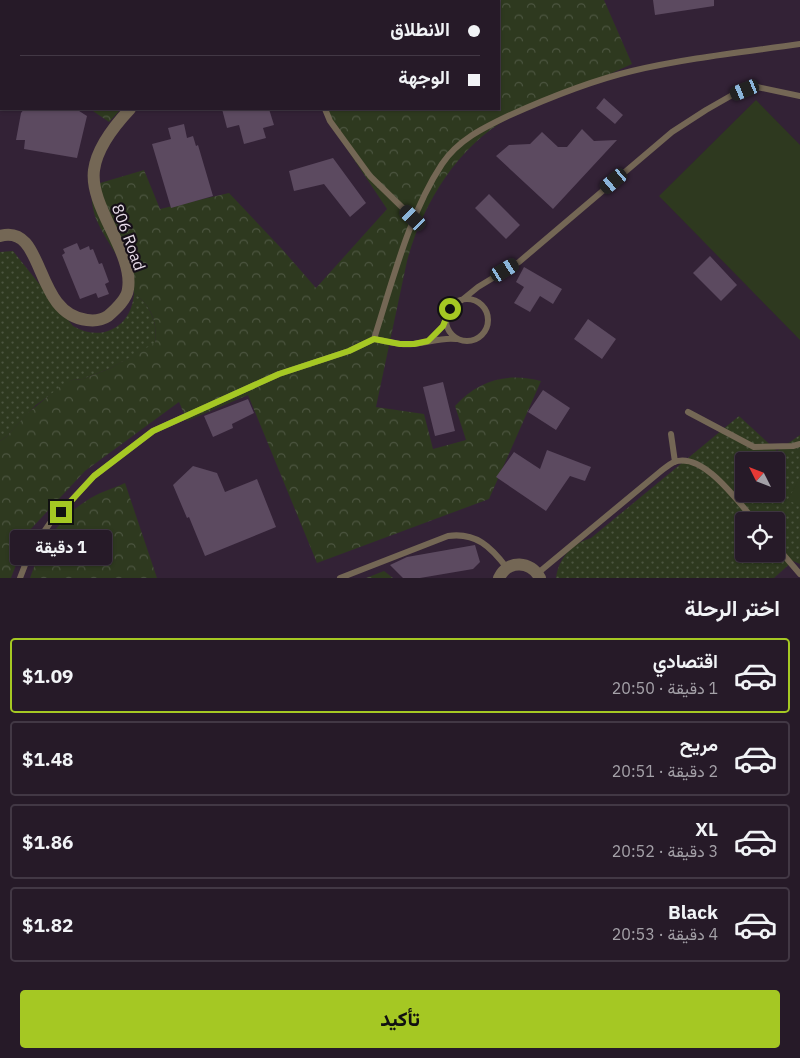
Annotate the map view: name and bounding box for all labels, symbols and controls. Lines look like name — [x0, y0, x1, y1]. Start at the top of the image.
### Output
text: الانطلاق — [390, 17, 450, 41]
text: الوجهة — [398, 65, 450, 89]
car — [728, 77, 761, 103]
car — [597, 166, 630, 196]
street label: 806 Road — [108, 201, 150, 273]
car — [396, 202, 429, 234]
car — [488, 256, 521, 284]
route start — [439, 298, 461, 320]
north arrow — [735, 452, 785, 502]
map controls — [735, 452, 785, 562]
route end — [50, 501, 72, 523]
button: locate — [735, 512, 785, 562]
callout: 1 دقيقة — [10, 530, 112, 564]
text: 1 دقيقة — [35, 537, 87, 557]
text: اختر الرحلة — [685, 593, 780, 622]
text: اقتصادي — [653, 649, 718, 673]
icon: car — [733, 653, 778, 698]
text: $1.09 — [22, 664, 74, 688]
text: 1 دقيقة · 20:50 — [612, 678, 718, 698]
text: مريح — [680, 732, 718, 756]
icon: car — [733, 736, 778, 781]
text: $1.48 — [22, 747, 74, 771]
text: 2 دقيقة · 20:51 — [612, 761, 718, 781]
text: XL — [695, 817, 718, 841]
icon: car — [733, 819, 778, 864]
text: $1.86 — [22, 830, 74, 854]
text: 3 دقيقة · 20:52 — [612, 841, 718, 861]
text: Black — [668, 900, 718, 924]
icon: car — [733, 902, 778, 947]
text: $1.82 — [22, 913, 74, 937]
text: 4 دقيقة · 20:53 — [612, 924, 718, 944]
button: تأكيد — [20, 990, 780, 1048]

